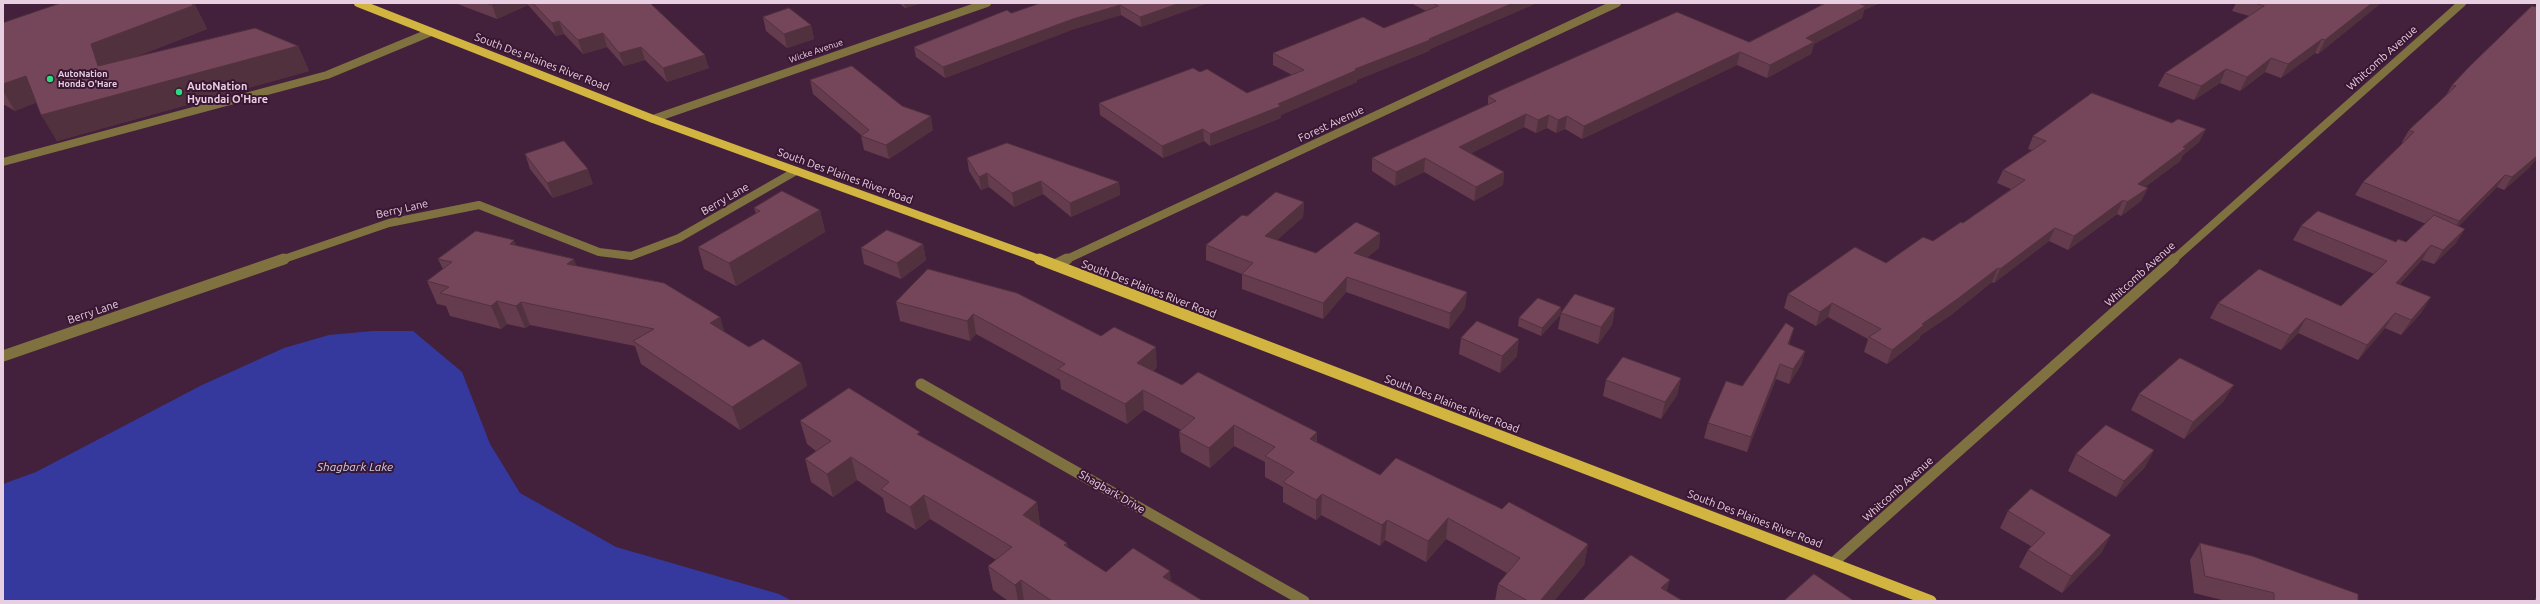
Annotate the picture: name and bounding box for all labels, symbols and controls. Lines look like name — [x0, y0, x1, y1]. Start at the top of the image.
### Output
street label: Whitcomb Avenue — [2344, 23, 2420, 93]
street label: South Des Plaines River Road — [473, 30, 611, 94]
street label: Wicke Avenue — [787, 37, 845, 65]
place label: AutoNation Honda O'Hare — [58, 69, 117, 90]
marker: AutoNation Honda O'Hare — [45, 74, 55, 84]
place label: AutoNation Hyundai O'Hare — [187, 79, 268, 105]
marker: AutoNation Hyundai O'Hare — [174, 87, 184, 97]
street label: Forest Avenue — [1296, 103, 1366, 145]
street label: South Des Plaines River Road — [775, 145, 915, 207]
street label: Berry Lane — [699, 180, 751, 218]
street label: Berry Lane — [375, 197, 429, 221]
street label: Whitcomb Avenue — [2102, 239, 2178, 309]
street label: South Des Plaines River Road — [1080, 257, 1218, 321]
street label: Berry Lane — [66, 297, 120, 327]
street label: South Des Plaines River Road — [1383, 372, 1521, 436]
street label: Whitcomb Avenue — [1860, 454, 1936, 524]
water label: Shagbark Lake — [317, 460, 393, 474]
street label: Shagbark Drive — [1077, 468, 1147, 516]
street label: South Des Plaines River Road — [1686, 487, 1824, 551]

